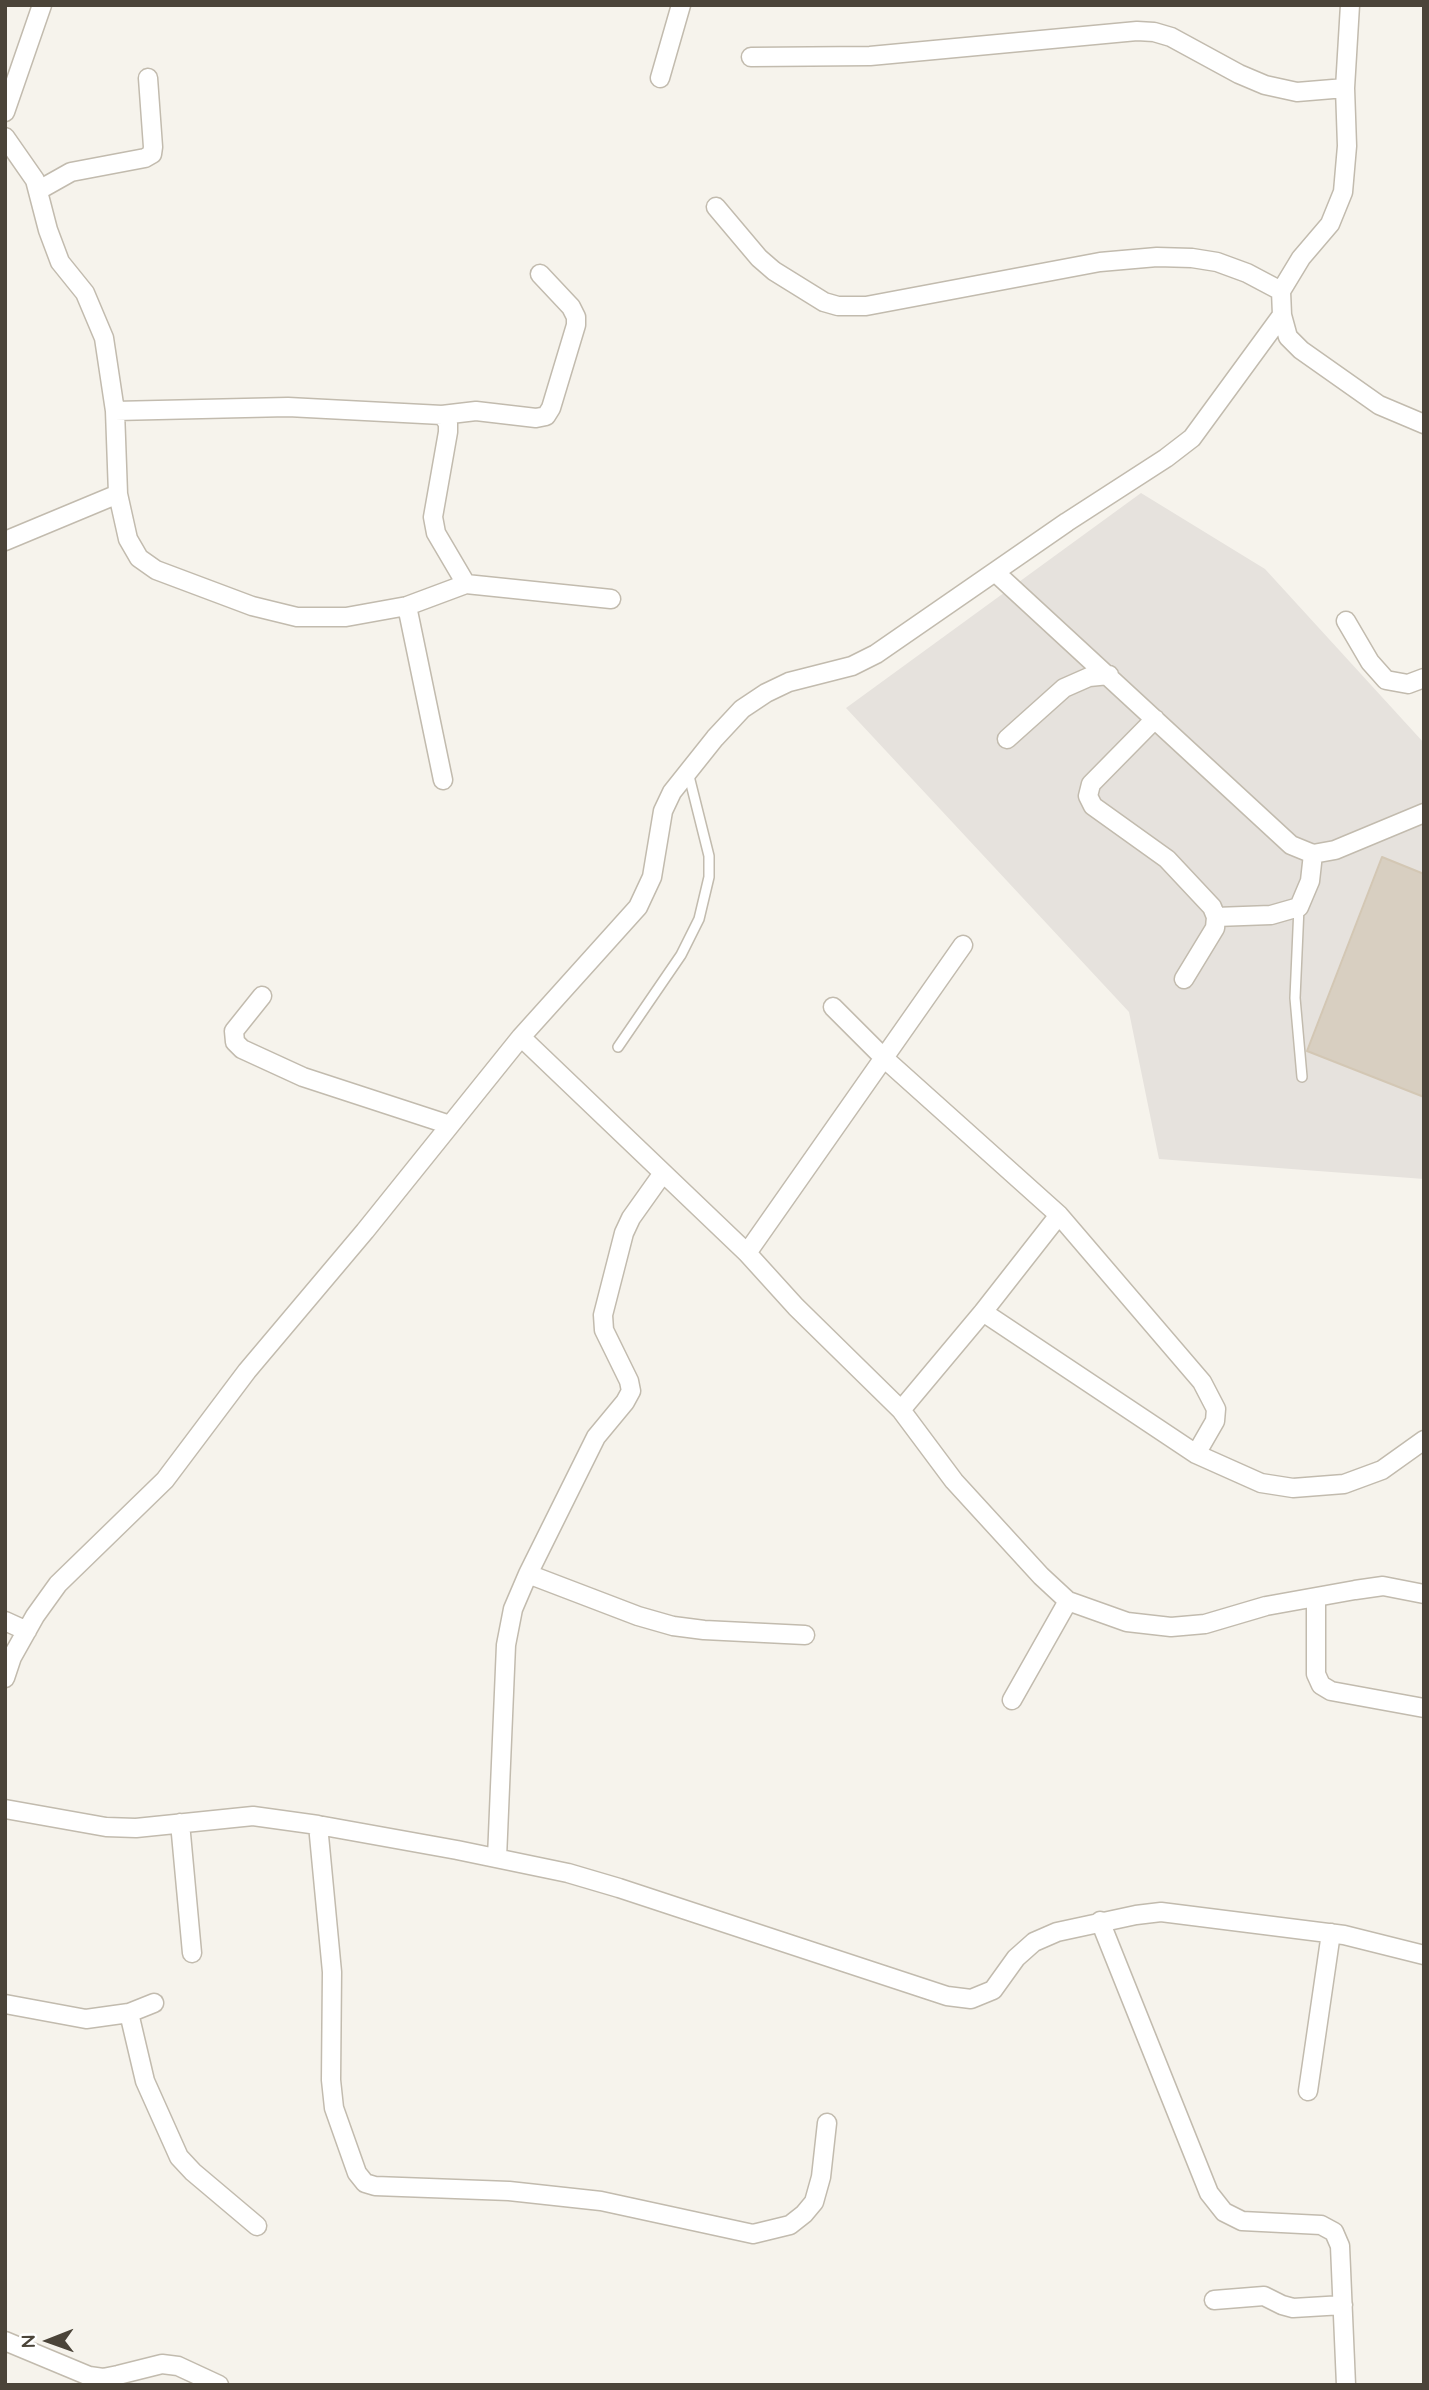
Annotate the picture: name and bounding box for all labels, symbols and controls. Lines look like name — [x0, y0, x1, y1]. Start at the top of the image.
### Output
north arrow — [14, 2306, 84, 2376]
text: N — [16, 2334, 40, 2349]

